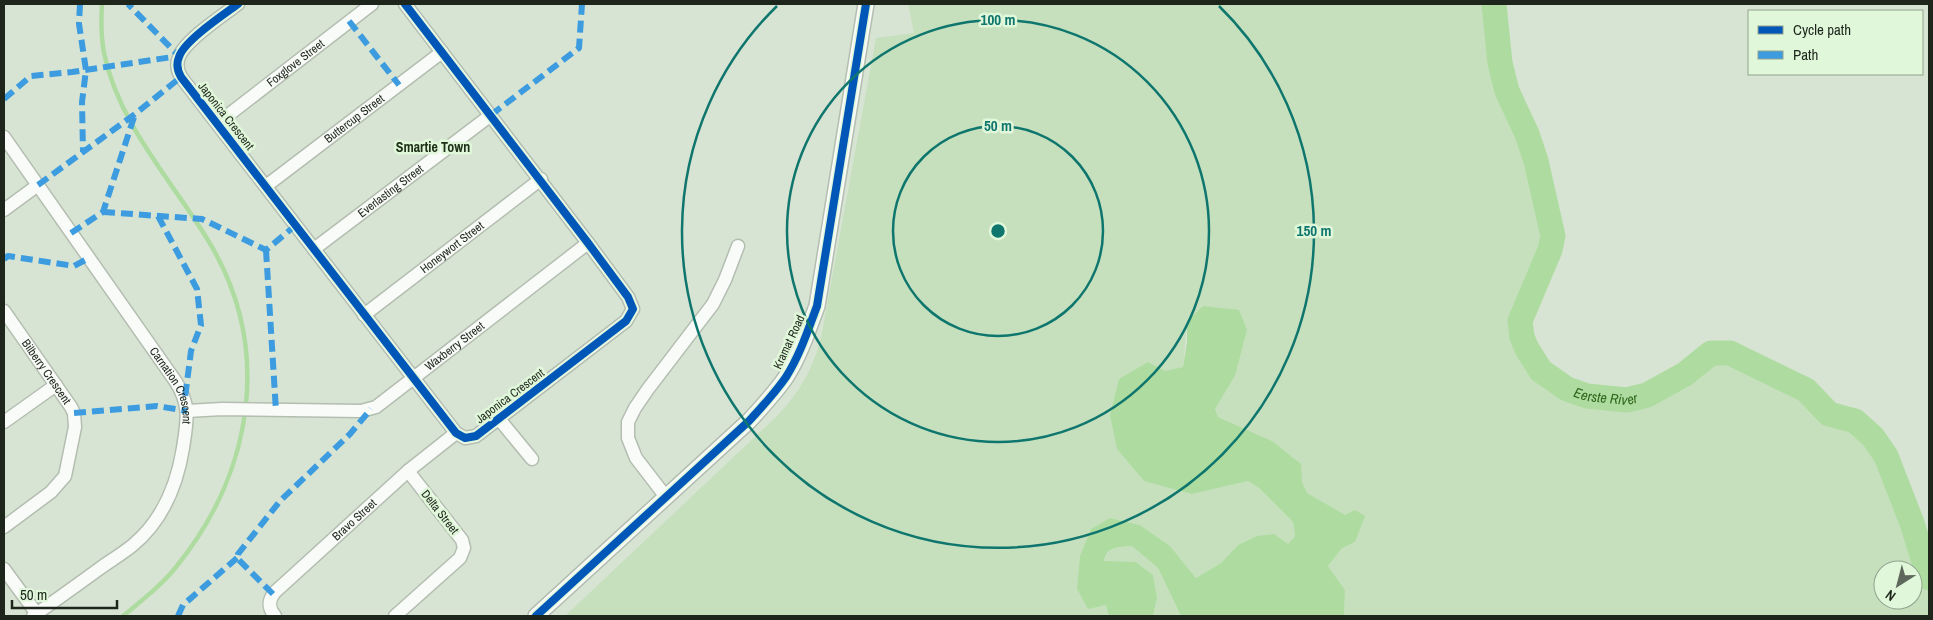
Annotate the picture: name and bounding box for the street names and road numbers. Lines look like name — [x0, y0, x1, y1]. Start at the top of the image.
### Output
street label: Foxglove Street — [264, 36, 328, 90]
street label: Japonica Crescent — [194, 79, 258, 153]
street label: Buttercup Street — [321, 91, 388, 147]
street label: Everlasting Street — [354, 161, 427, 221]
street label: Honeywort Street — [417, 218, 487, 277]
street label: Kramat Road — [769, 312, 809, 372]
street label: Waxberry Street — [422, 318, 488, 374]
street label: Bilberry Crescent — [18, 336, 75, 408]
street label: Carnation Crescent — [146, 344, 195, 425]
street label: Japonica Crescent — [472, 365, 548, 427]
street label: Delta Street — [418, 487, 462, 538]
street label: Bravo Street — [329, 495, 380, 544]

